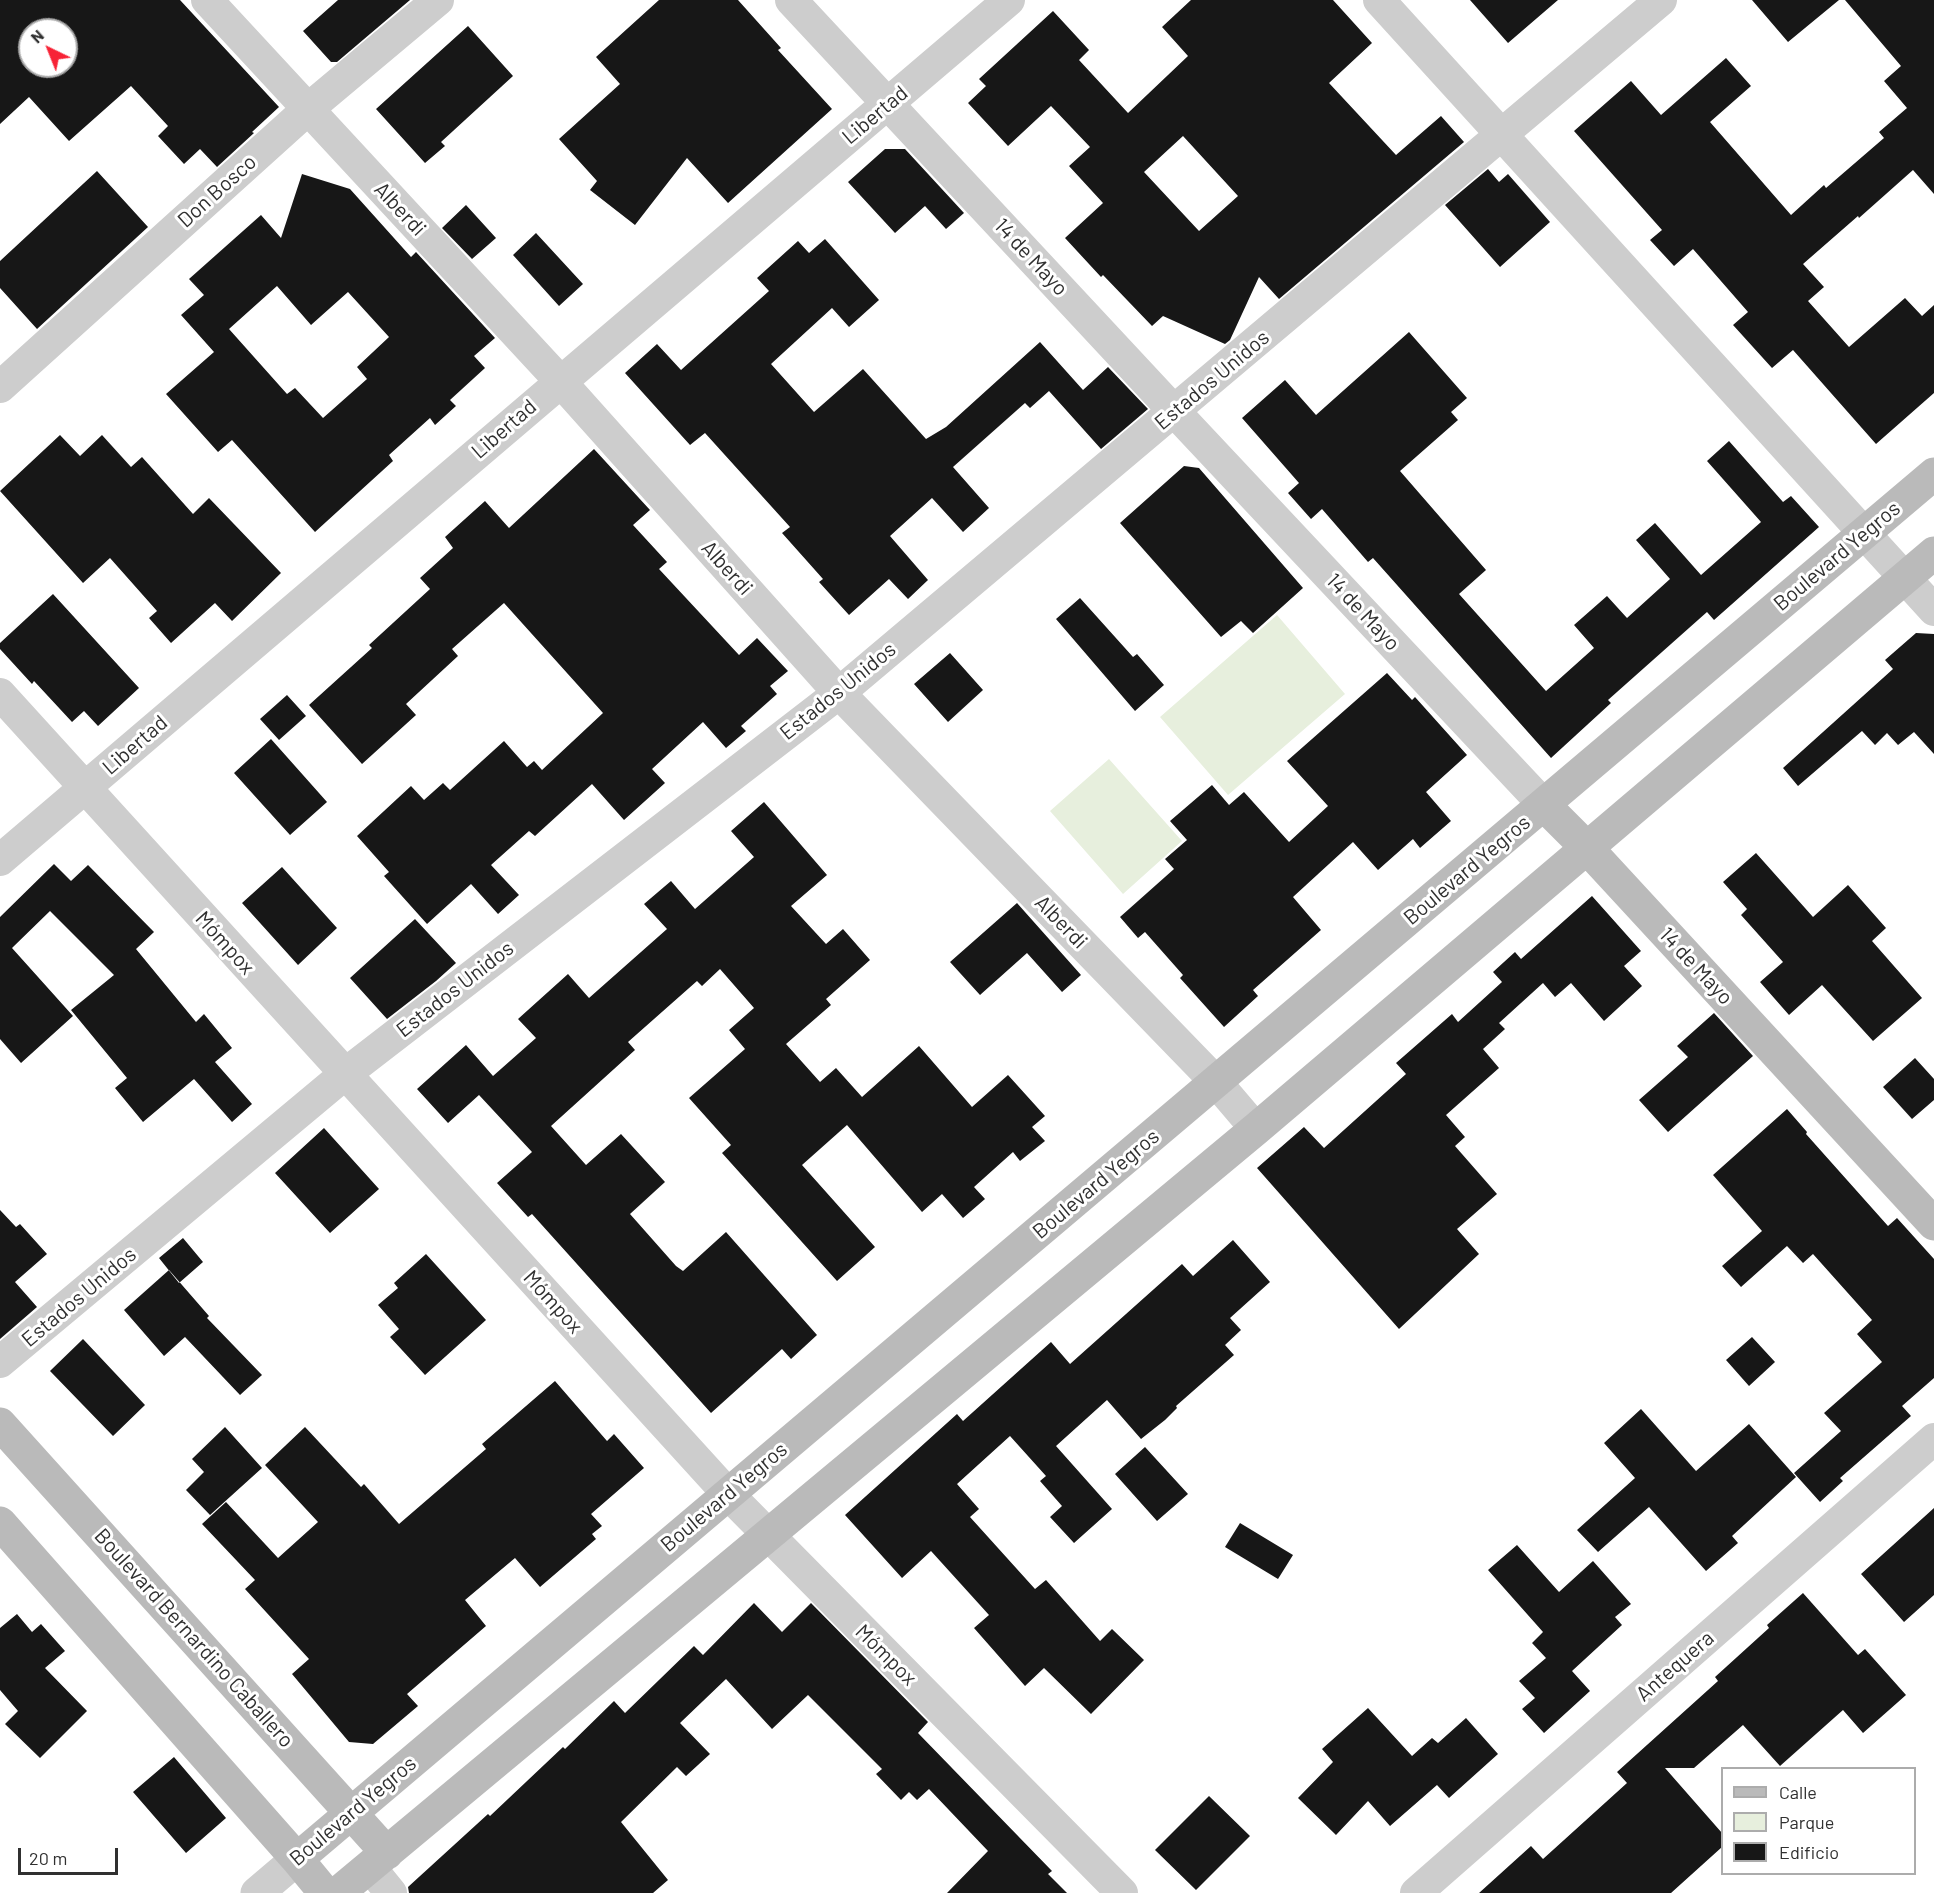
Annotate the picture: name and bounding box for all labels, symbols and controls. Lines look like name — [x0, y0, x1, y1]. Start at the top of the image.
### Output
north arrow — [18, 18, 78, 78]
text: N — [26, 25, 47, 47]
street label: Libertad — [837, 80, 913, 150]
street label: Don Bosco — [173, 149, 261, 233]
street label: Alberdi — [369, 177, 431, 241]
street label: 14 de Mayo — [989, 213, 1073, 301]
street label: Estados Unidos — [1150, 325, 1274, 435]
street label: Libertad — [466, 394, 542, 464]
street label: Boulevard Yegros — [1769, 496, 1905, 616]
street label: Alberdi — [696, 536, 758, 600]
street label: 14 de Mayo — [1321, 568, 1405, 656]
street label: Estados Unidos — [775, 637, 901, 745]
street label: Libertad — [97, 710, 173, 780]
street label: Boulevard Yegros — [1399, 810, 1535, 930]
street label: Alberdi — [1030, 890, 1092, 954]
street label: Mómpox — [190, 906, 260, 980]
street label: 14 de Mayo — [1654, 922, 1738, 1010]
street label: Estados Unidos — [391, 935, 519, 1043]
street label: Boulevard Yegros — [1028, 1124, 1164, 1244]
street label: Estados Unidos — [17, 1242, 141, 1352]
street label: Mómpox — [518, 1265, 588, 1339]
street label: Boulevard Yegros — [656, 1437, 792, 1557]
street label: Boulevard Bernardino Caballero — [89, 1523, 299, 1753]
street label: Mómpox — [850, 1619, 922, 1691]
street label: Antequera — [1631, 1625, 1719, 1707]
street label: Boulevard Yegros — [285, 1751, 421, 1871]
legend — [1721, 1767, 1916, 1875]
text: Calle — [1779, 1781, 1817, 1803]
text: Parque — [1779, 1811, 1834, 1833]
scale bar — [21, 1836, 122, 1874]
text: Edificio — [1779, 1841, 1839, 1863]
text: 20 m — [29, 1847, 67, 1869]

